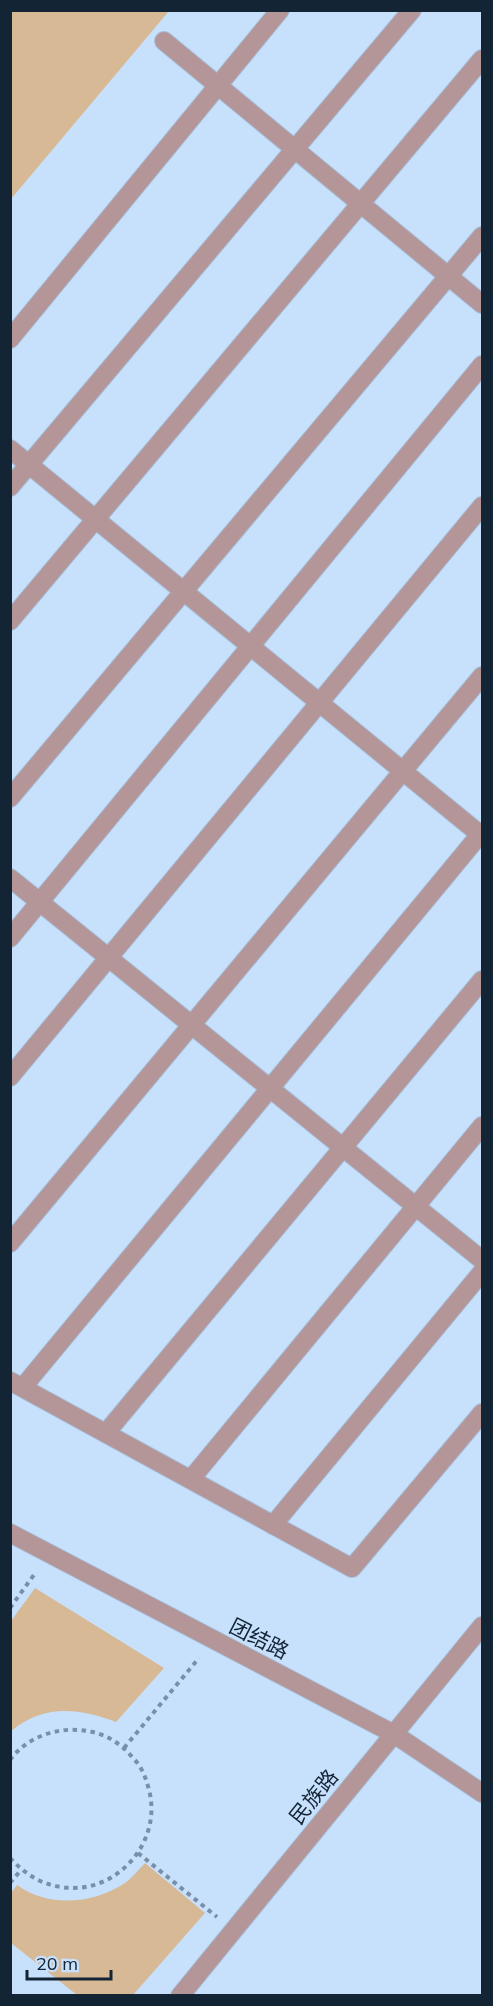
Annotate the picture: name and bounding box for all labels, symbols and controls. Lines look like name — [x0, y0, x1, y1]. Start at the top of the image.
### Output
street label: 团结路 — [225, 1612, 293, 1664]
street label: 民族路 — [283, 1764, 343, 1829]
scale bar — [27, 1943, 111, 1981]
text: 20 m — [36, 1952, 78, 1975]

